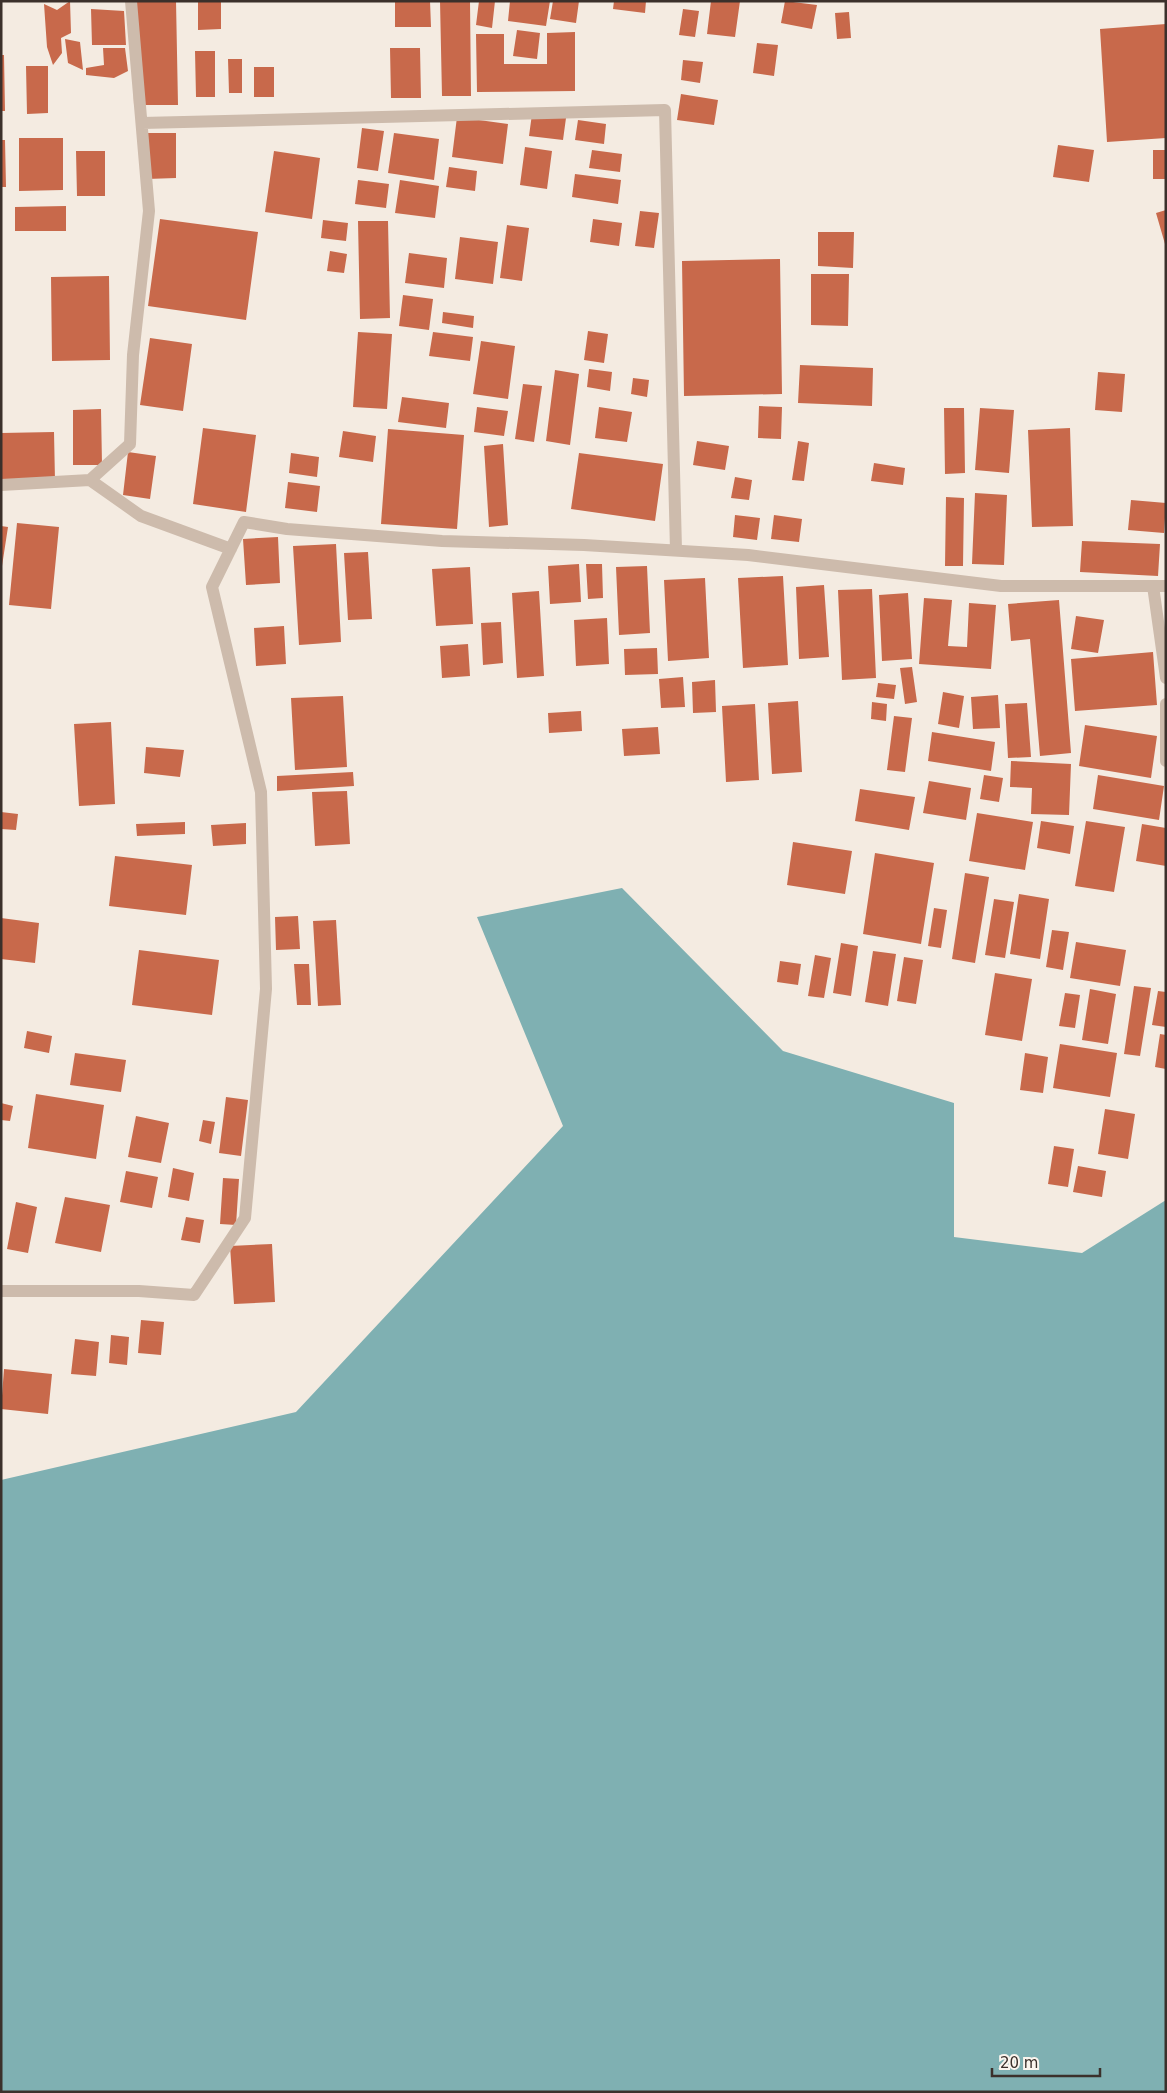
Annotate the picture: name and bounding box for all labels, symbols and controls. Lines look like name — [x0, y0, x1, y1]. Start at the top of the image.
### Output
scale bar — [992, 2046, 1100, 2078]
text: 20 m — [1000, 2054, 1038, 2072]

